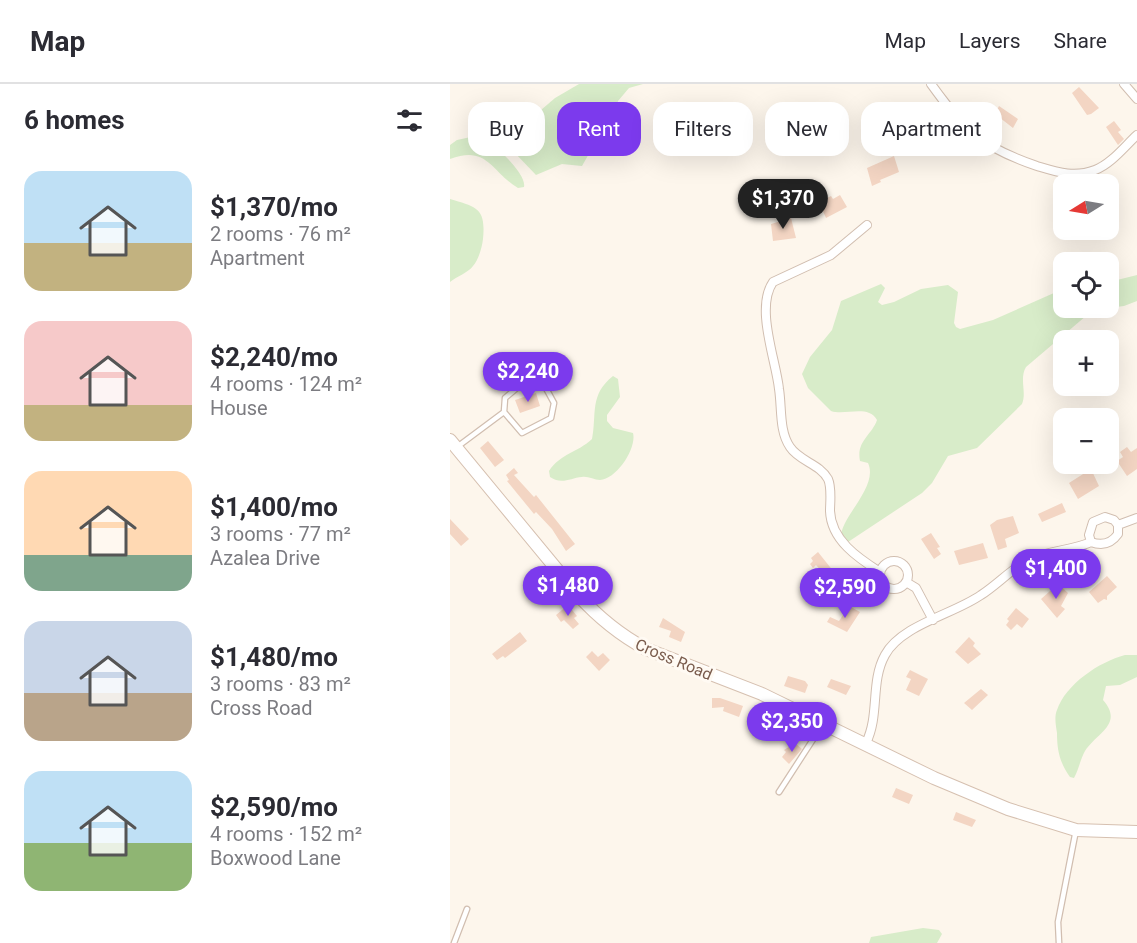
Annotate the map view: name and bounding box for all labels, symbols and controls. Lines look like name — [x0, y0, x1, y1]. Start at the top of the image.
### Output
text: Map — [30, 25, 85, 58]
text: Map — [884, 29, 926, 53]
text: Layers — [959, 29, 1020, 53]
text: Share — [1053, 29, 1107, 53]
chip: Buy — [468, 102, 545, 156]
chip: Rent — [557, 102, 641, 156]
chip: Filters — [653, 102, 753, 156]
chip: New — [765, 102, 849, 156]
chip: Apartment — [861, 102, 1002, 156]
icon: filters — [393, 104, 426, 137]
text: 6 homes — [24, 105, 125, 135]
north arrow — [1053, 174, 1119, 240]
map controls — [1053, 174, 1119, 474]
pin: $1,370 — [734, 179, 832, 230]
text: $1,370 — [752, 186, 814, 210]
text: $1,370/mo — [210, 192, 338, 222]
icon: home — [72, 195, 144, 267]
text: 2 rooms · 76 m² — [210, 222, 351, 246]
text: Apartment — [210, 246, 305, 270]
button: locate — [1053, 252, 1119, 318]
button: + — [1053, 330, 1119, 396]
text: $2,240/mo — [210, 342, 338, 372]
icon: home — [72, 345, 144, 417]
pin: $2,240 — [479, 352, 577, 403]
text: $2,240 — [497, 359, 559, 383]
text: 4 rooms · 124 m² — [210, 372, 362, 396]
text: House — [210, 396, 268, 420]
button: − — [1053, 408, 1119, 474]
text: $1,400/mo — [210, 492, 338, 522]
icon: home — [72, 495, 144, 567]
text: 3 rooms · 77 m² — [210, 522, 351, 546]
text: Azalea Drive — [210, 546, 320, 570]
pin: $1,400 — [1007, 549, 1105, 600]
text: $1,400 — [1025, 556, 1087, 580]
pin: $1,480 — [519, 566, 617, 617]
pin: $2,590 — [796, 568, 894, 619]
text: $1,480 — [537, 573, 599, 597]
text: $2,590 — [814, 575, 876, 599]
street label: Cross Road — [632, 635, 715, 684]
text: $1,480/mo — [210, 642, 338, 672]
icon: home — [72, 645, 144, 717]
text: 3 rooms · 83 m² — [210, 672, 351, 696]
text: Cross Road — [210, 696, 313, 720]
pin: $2,350 — [743, 702, 841, 753]
text: $2,350 — [761, 709, 823, 733]
text: $2,590/mo — [210, 792, 338, 822]
icon: home — [72, 795, 144, 867]
text: 4 rooms · 152 m² — [210, 822, 362, 846]
text: Boxwood Lane — [210, 846, 341, 870]

